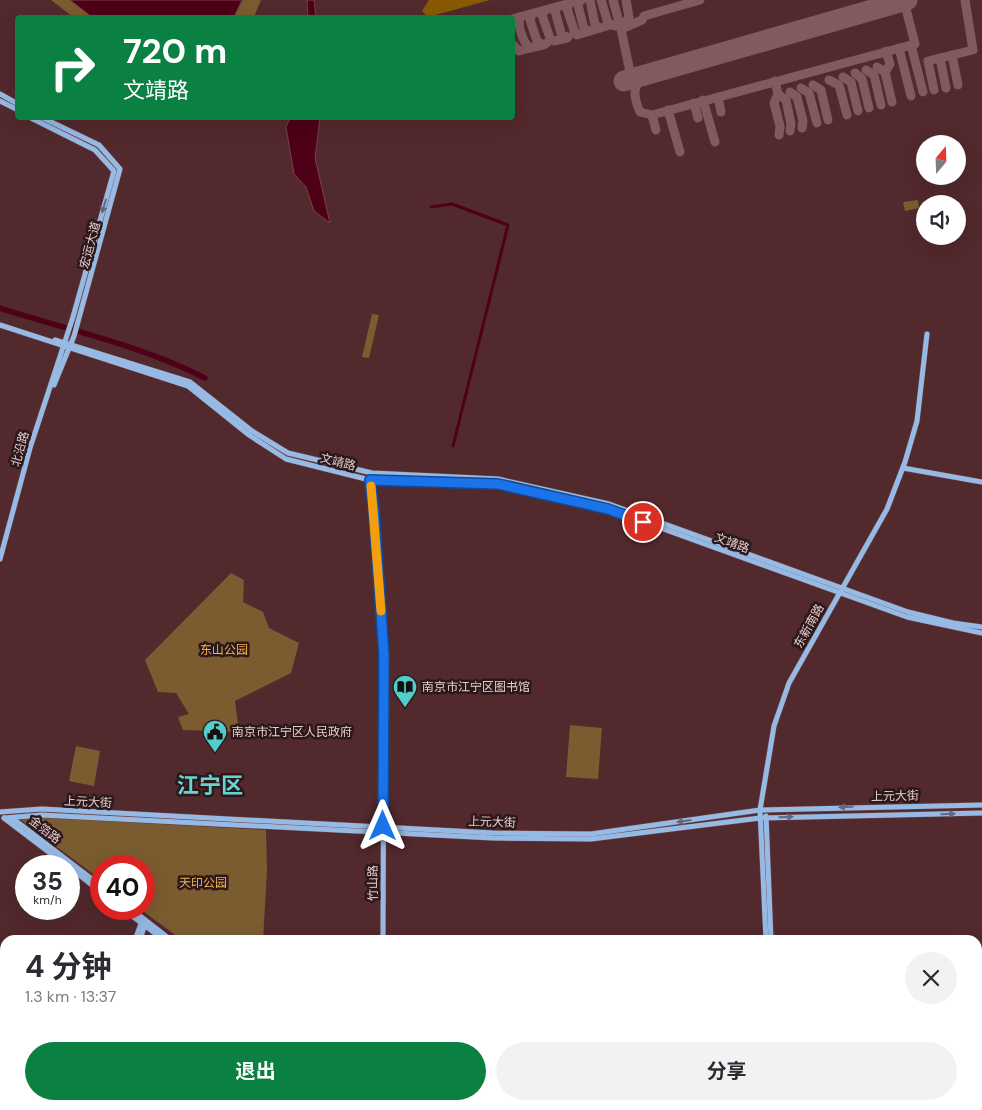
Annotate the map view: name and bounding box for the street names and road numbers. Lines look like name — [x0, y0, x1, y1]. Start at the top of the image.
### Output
street label: 宏运大道 — [76, 220, 104, 270]
street label: 北沿路 — [7, 429, 33, 469]
street label: 文靖路 — [319, 450, 357, 474]
street label: 文靖路 — [712, 529, 752, 557]
street label: 东新南路 — [790, 601, 828, 651]
street label: 上元大街 — [871, 788, 919, 804]
street label: 上元大街 — [64, 793, 112, 811]
street label: 金箔路 — [26, 813, 64, 847]
street label: 上元大街 — [468, 813, 516, 831]
street label: 竹山路 — [365, 865, 381, 901]

